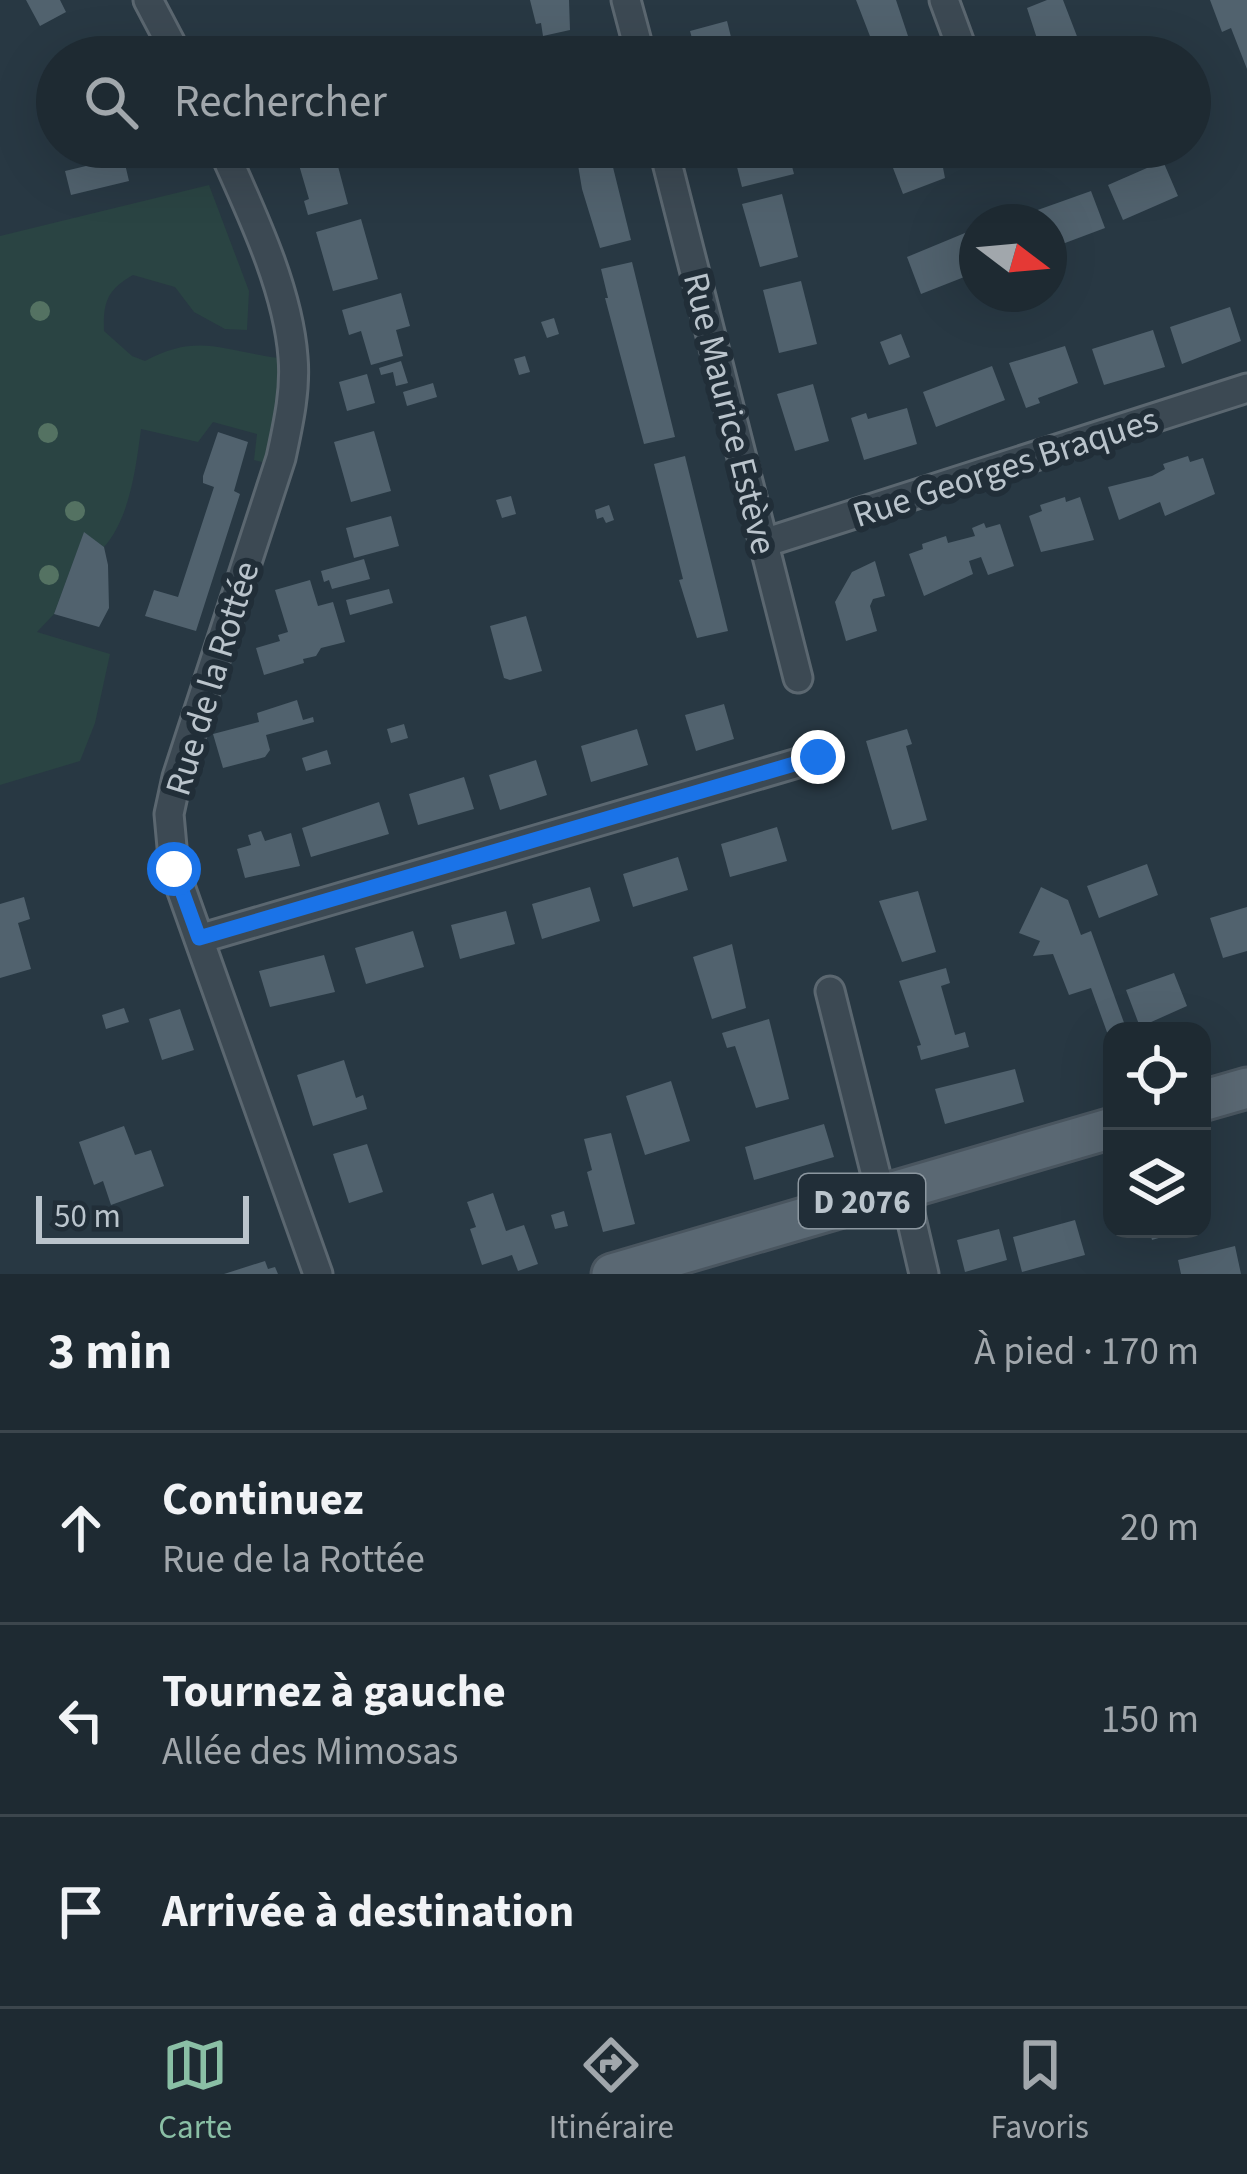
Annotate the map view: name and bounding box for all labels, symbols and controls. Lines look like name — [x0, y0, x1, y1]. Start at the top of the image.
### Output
search box — [36, 36, 1211, 168]
icon: search — [78, 69, 144, 135]
text: Rechercher — [174, 70, 387, 134]
north arrow — [959, 204, 1067, 312]
street label: Rue Maurice Estève — [670, 267, 789, 560]
street label: Rue Georges Braques — [846, 394, 1165, 541]
street label: Rue de la Rottée — [153, 555, 272, 802]
route end — [791, 730, 845, 784]
route start — [147, 842, 201, 896]
map controls — [1103, 1022, 1211, 1238]
button: locate — [1103, 1022, 1211, 1130]
button: layers — [1103, 1130, 1211, 1238]
road number: D 2076 — [799, 1174, 925, 1228]
scale bar — [36, 1190, 249, 1243]
text: 50 m — [54, 1193, 121, 1240]
text: 3 min — [48, 1316, 172, 1388]
text: À pied · 170 m — [974, 1324, 1199, 1380]
text: Continuez — [162, 1468, 364, 1532]
icon: ahead — [48, 1495, 114, 1561]
text: 20 m — [1120, 1500, 1199, 1556]
text: Rue de la Rottée — [162, 1532, 425, 1588]
text: Tournez à gauche — [162, 1660, 506, 1724]
icon: left — [48, 1687, 114, 1753]
text: 150 m — [1101, 1692, 1199, 1748]
text: Allée des Mimosas — [162, 1724, 458, 1780]
icon: arrive — [48, 1879, 114, 1945]
text: Arrivée à destination — [162, 1880, 574, 1944]
tab: Carte — [158, 2032, 232, 2151]
tab: Itinéraire — [549, 2032, 674, 2151]
tab: Favoris — [990, 2032, 1089, 2151]

